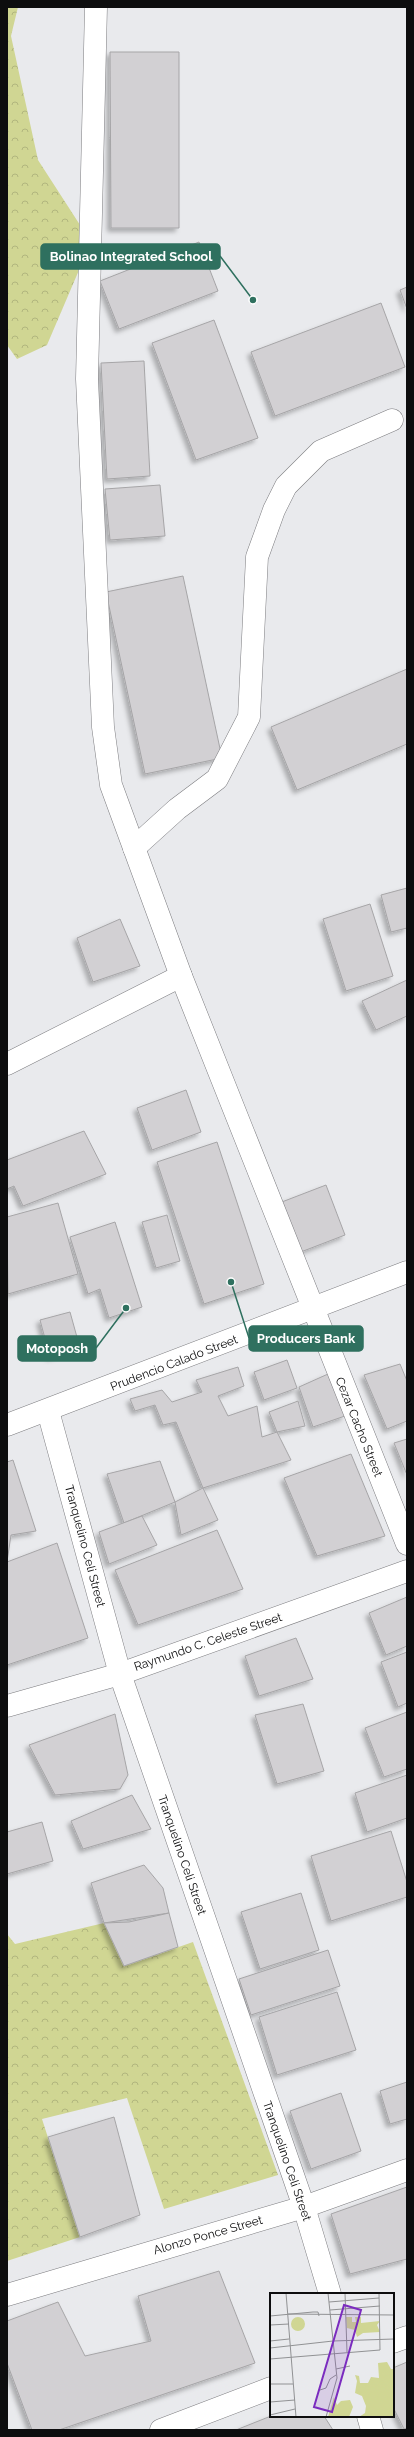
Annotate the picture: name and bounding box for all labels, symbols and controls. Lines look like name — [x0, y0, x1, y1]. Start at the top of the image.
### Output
callout: Bolinao Integrated School — [41, 244, 220, 269]
text: Bolinao Integrated School — [50, 249, 213, 264]
callout: Producers Bank — [249, 1326, 363, 1351]
text: Producers Bank — [257, 1331, 356, 1346]
street label: Prudencio Calado Street — [108, 1332, 240, 1394]
callout: Motoposh — [18, 1336, 96, 1361]
text: Motoposh — [26, 1341, 88, 1356]
street label: Cezar Cacho Street — [333, 1375, 385, 1479]
street label: Tranquelino Celi Street — [62, 1483, 108, 1609]
street label: Raymundo C. Celeste Street — [132, 1610, 284, 1674]
street label: Tranquelino Celi Street — [155, 1793, 209, 1917]
street label: Tranquelino Celi Street — [260, 2099, 314, 2223]
street label: Alonzo Ponce Street — [152, 2213, 264, 2257]
inset map — [270, 2293, 394, 2417]

